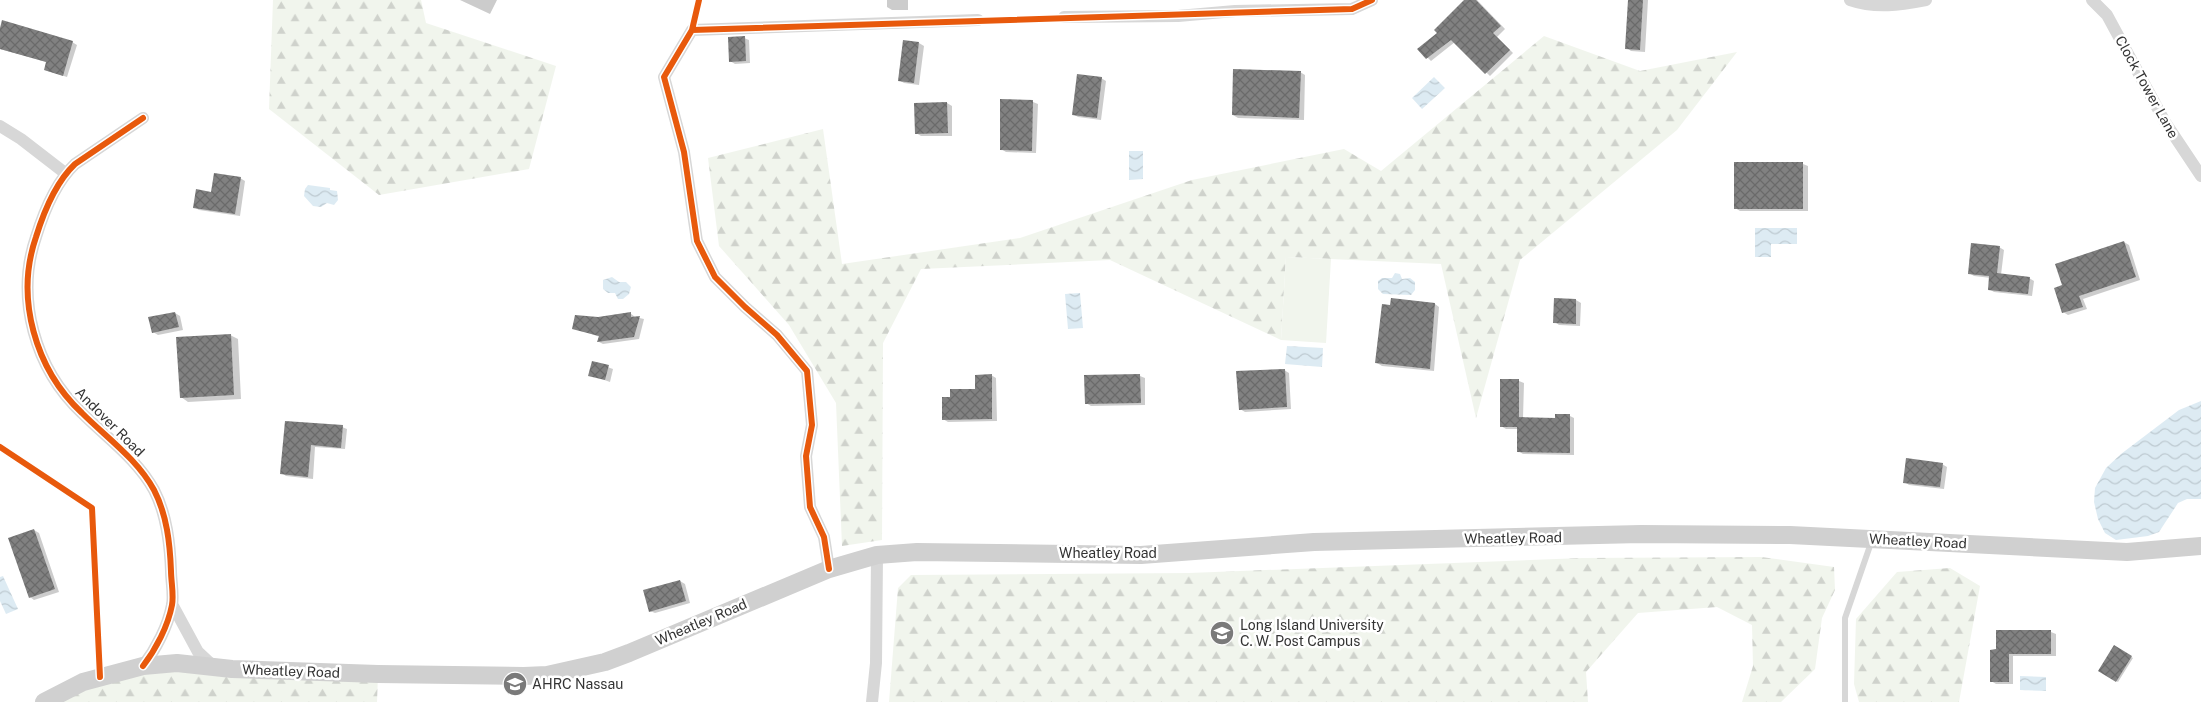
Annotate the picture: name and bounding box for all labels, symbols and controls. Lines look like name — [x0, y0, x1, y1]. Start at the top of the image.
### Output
street label: Clock Tower Lane — [2112, 33, 2182, 141]
street label: Andover Road — [72, 384, 148, 460]
street label: Wheatley Road — [1464, 529, 1562, 547]
street label: Wheatley Road — [1869, 530, 1967, 552]
street label: Wheatley Road — [1059, 545, 1157, 561]
street label: Wheatley Road — [653, 596, 749, 648]
place label: Long Island University C. W. Post Campus — [1240, 617, 1384, 649]
school or university icon: Long Island University C. W. Post Campus — [1209, 620, 1235, 646]
street label: Wheatley Road — [242, 661, 340, 681]
school or university icon: AHRC Nassau — [502, 671, 528, 697]
place label: AHRC Nassau — [532, 676, 623, 692]

